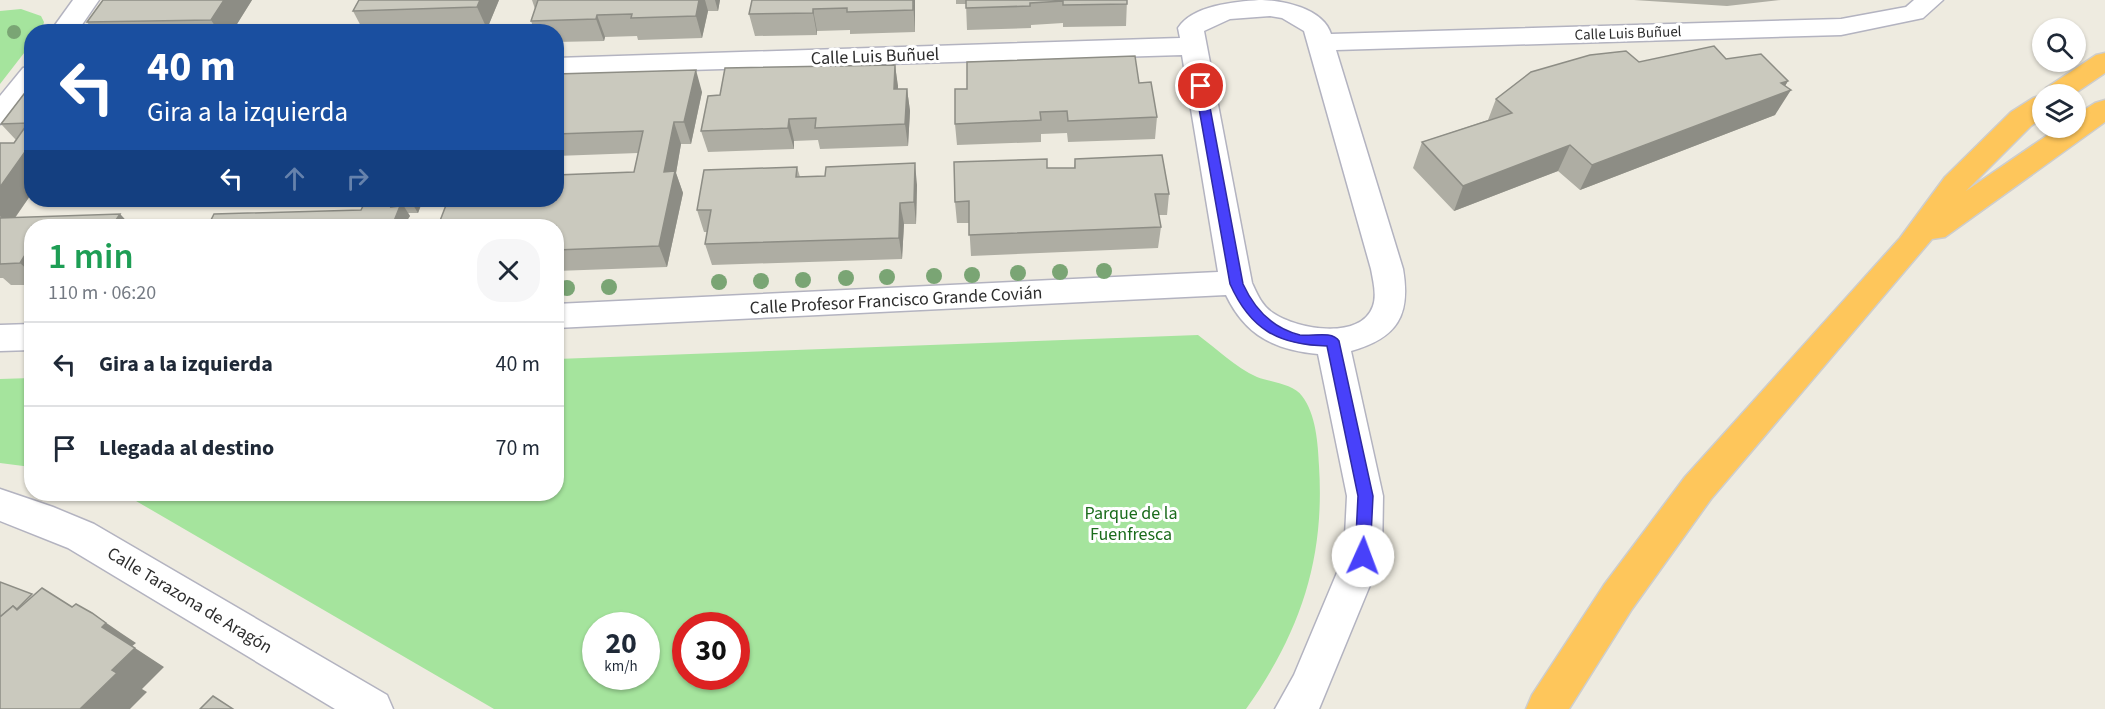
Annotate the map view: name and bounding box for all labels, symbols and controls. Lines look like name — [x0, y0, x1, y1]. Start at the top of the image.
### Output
map controls — [2032, 18, 2086, 138]
button: search — [2032, 18, 2086, 72]
street label: Calle Luis Buñuel — [1574, 21, 1682, 46]
text: 40 m — [147, 37, 236, 97]
street label: Calle Luis Buñuel — [810, 42, 940, 71]
icon: left — [48, 48, 126, 126]
pin — [1175, 60, 1226, 111]
icon: arrive — [1184, 69, 1217, 102]
button: layers — [2032, 84, 2086, 138]
text: Gira a la izquierda — [147, 93, 348, 132]
icon: left — [215, 162, 248, 195]
icon: ahead — [278, 162, 311, 195]
icon: right — [341, 162, 374, 195]
text: 1 min — [48, 231, 134, 282]
button: close — [477, 239, 540, 302]
text: 110 m · 06:20 — [48, 279, 156, 307]
street label: Calle Profesor Francisco Grande Covián — [749, 280, 1043, 321]
icon: left — [48, 348, 81, 381]
text: Gira a la izquierda — [99, 348, 273, 380]
text: 40 m — [495, 348, 540, 380]
icon: arrive — [48, 432, 81, 465]
text: Llegada al destino — [99, 432, 274, 464]
text: 70 m — [495, 432, 540, 464]
park label: Parque de la Fuenfresca — [1084, 501, 1178, 547]
position arrow — [1331, 524, 1395, 588]
street label: Calle Tarazona de Aragón — [102, 541, 277, 660]
speed limit sign: 30 — [672, 612, 750, 690]
text: 20 — [605, 622, 637, 665]
text: km/h — [604, 656, 638, 677]

